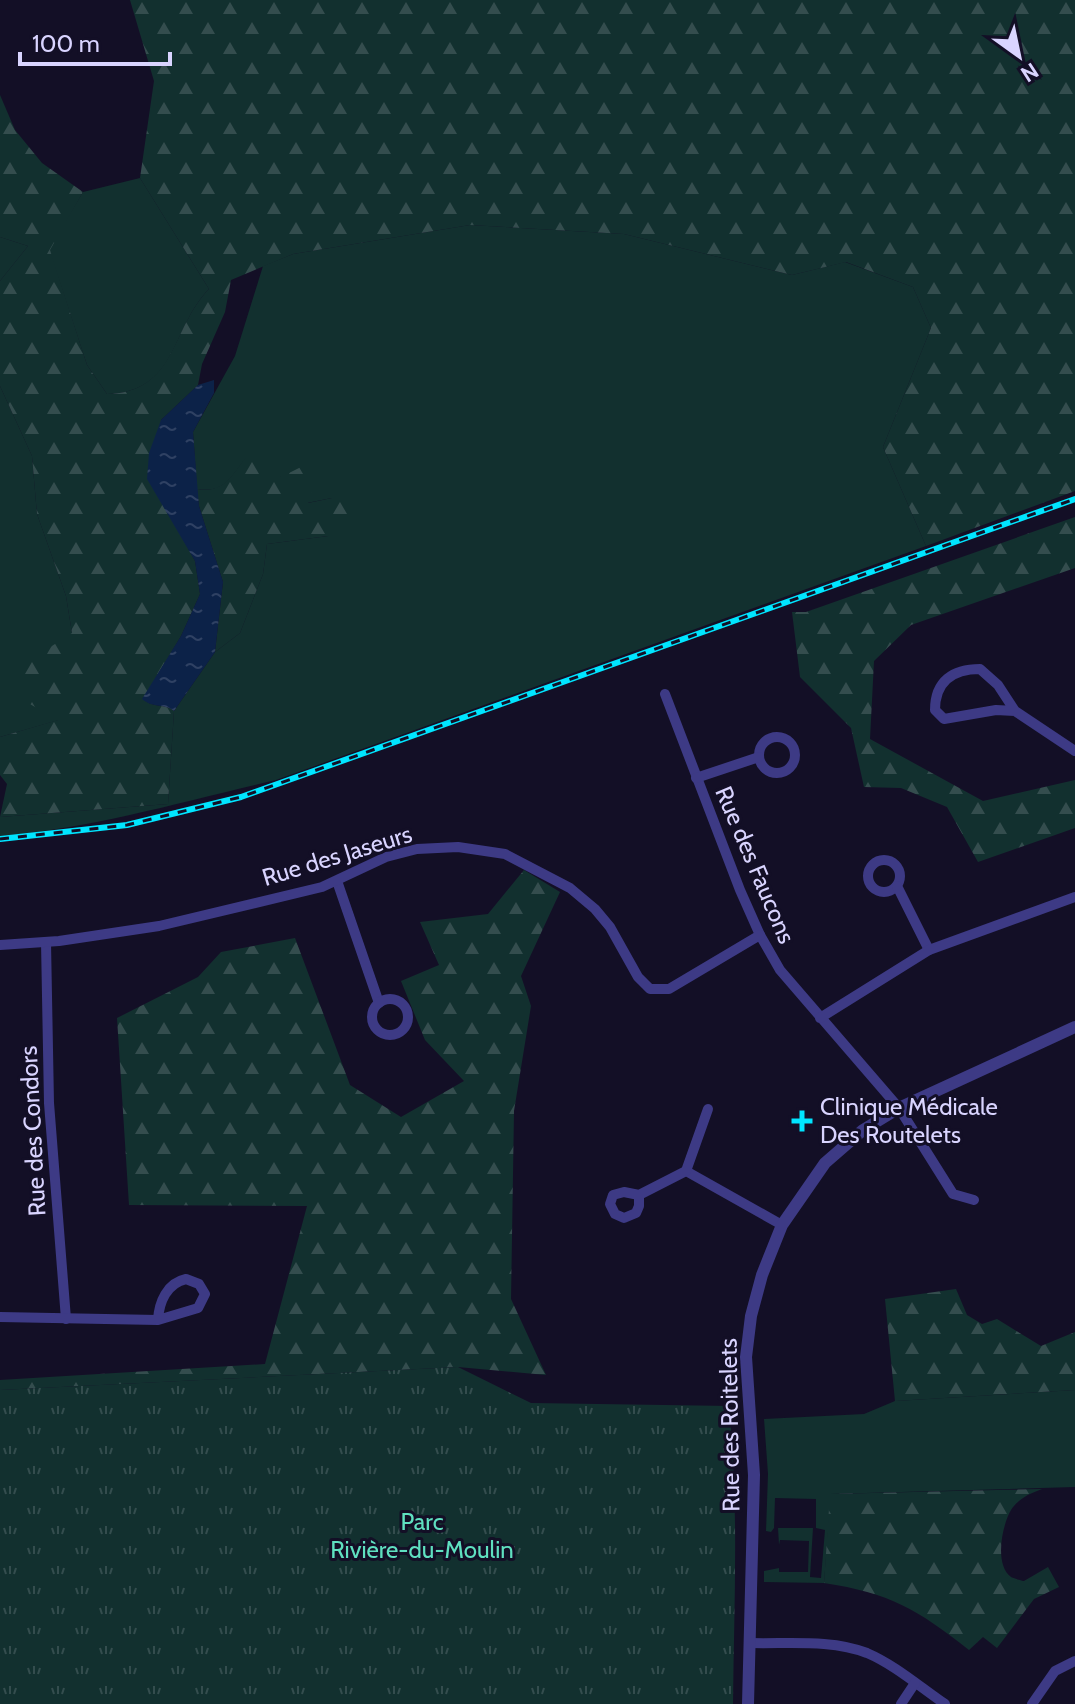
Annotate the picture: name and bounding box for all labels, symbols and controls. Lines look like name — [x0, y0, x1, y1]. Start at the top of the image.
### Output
scale bar — [20, 16, 170, 66]
north arrow — [979, 16, 1059, 96]
text: 100 m — [32, 29, 100, 58]
text: N — [1016, 57, 1043, 88]
street label: Rue des Faucons — [709, 782, 802, 948]
street label: Rue des Jaseurs — [258, 819, 415, 892]
street label: Rue des Condors — [14, 1045, 51, 1217]
place label: Clinique Médicale Des Routelets — [820, 1092, 998, 1149]
marker: Clinique Médicale Des Routelets — [791, 1110, 813, 1132]
street label: Rue des Roitelets — [713, 1338, 746, 1512]
park label: Parc Rivière-du-Moulin — [330, 1507, 514, 1564]

